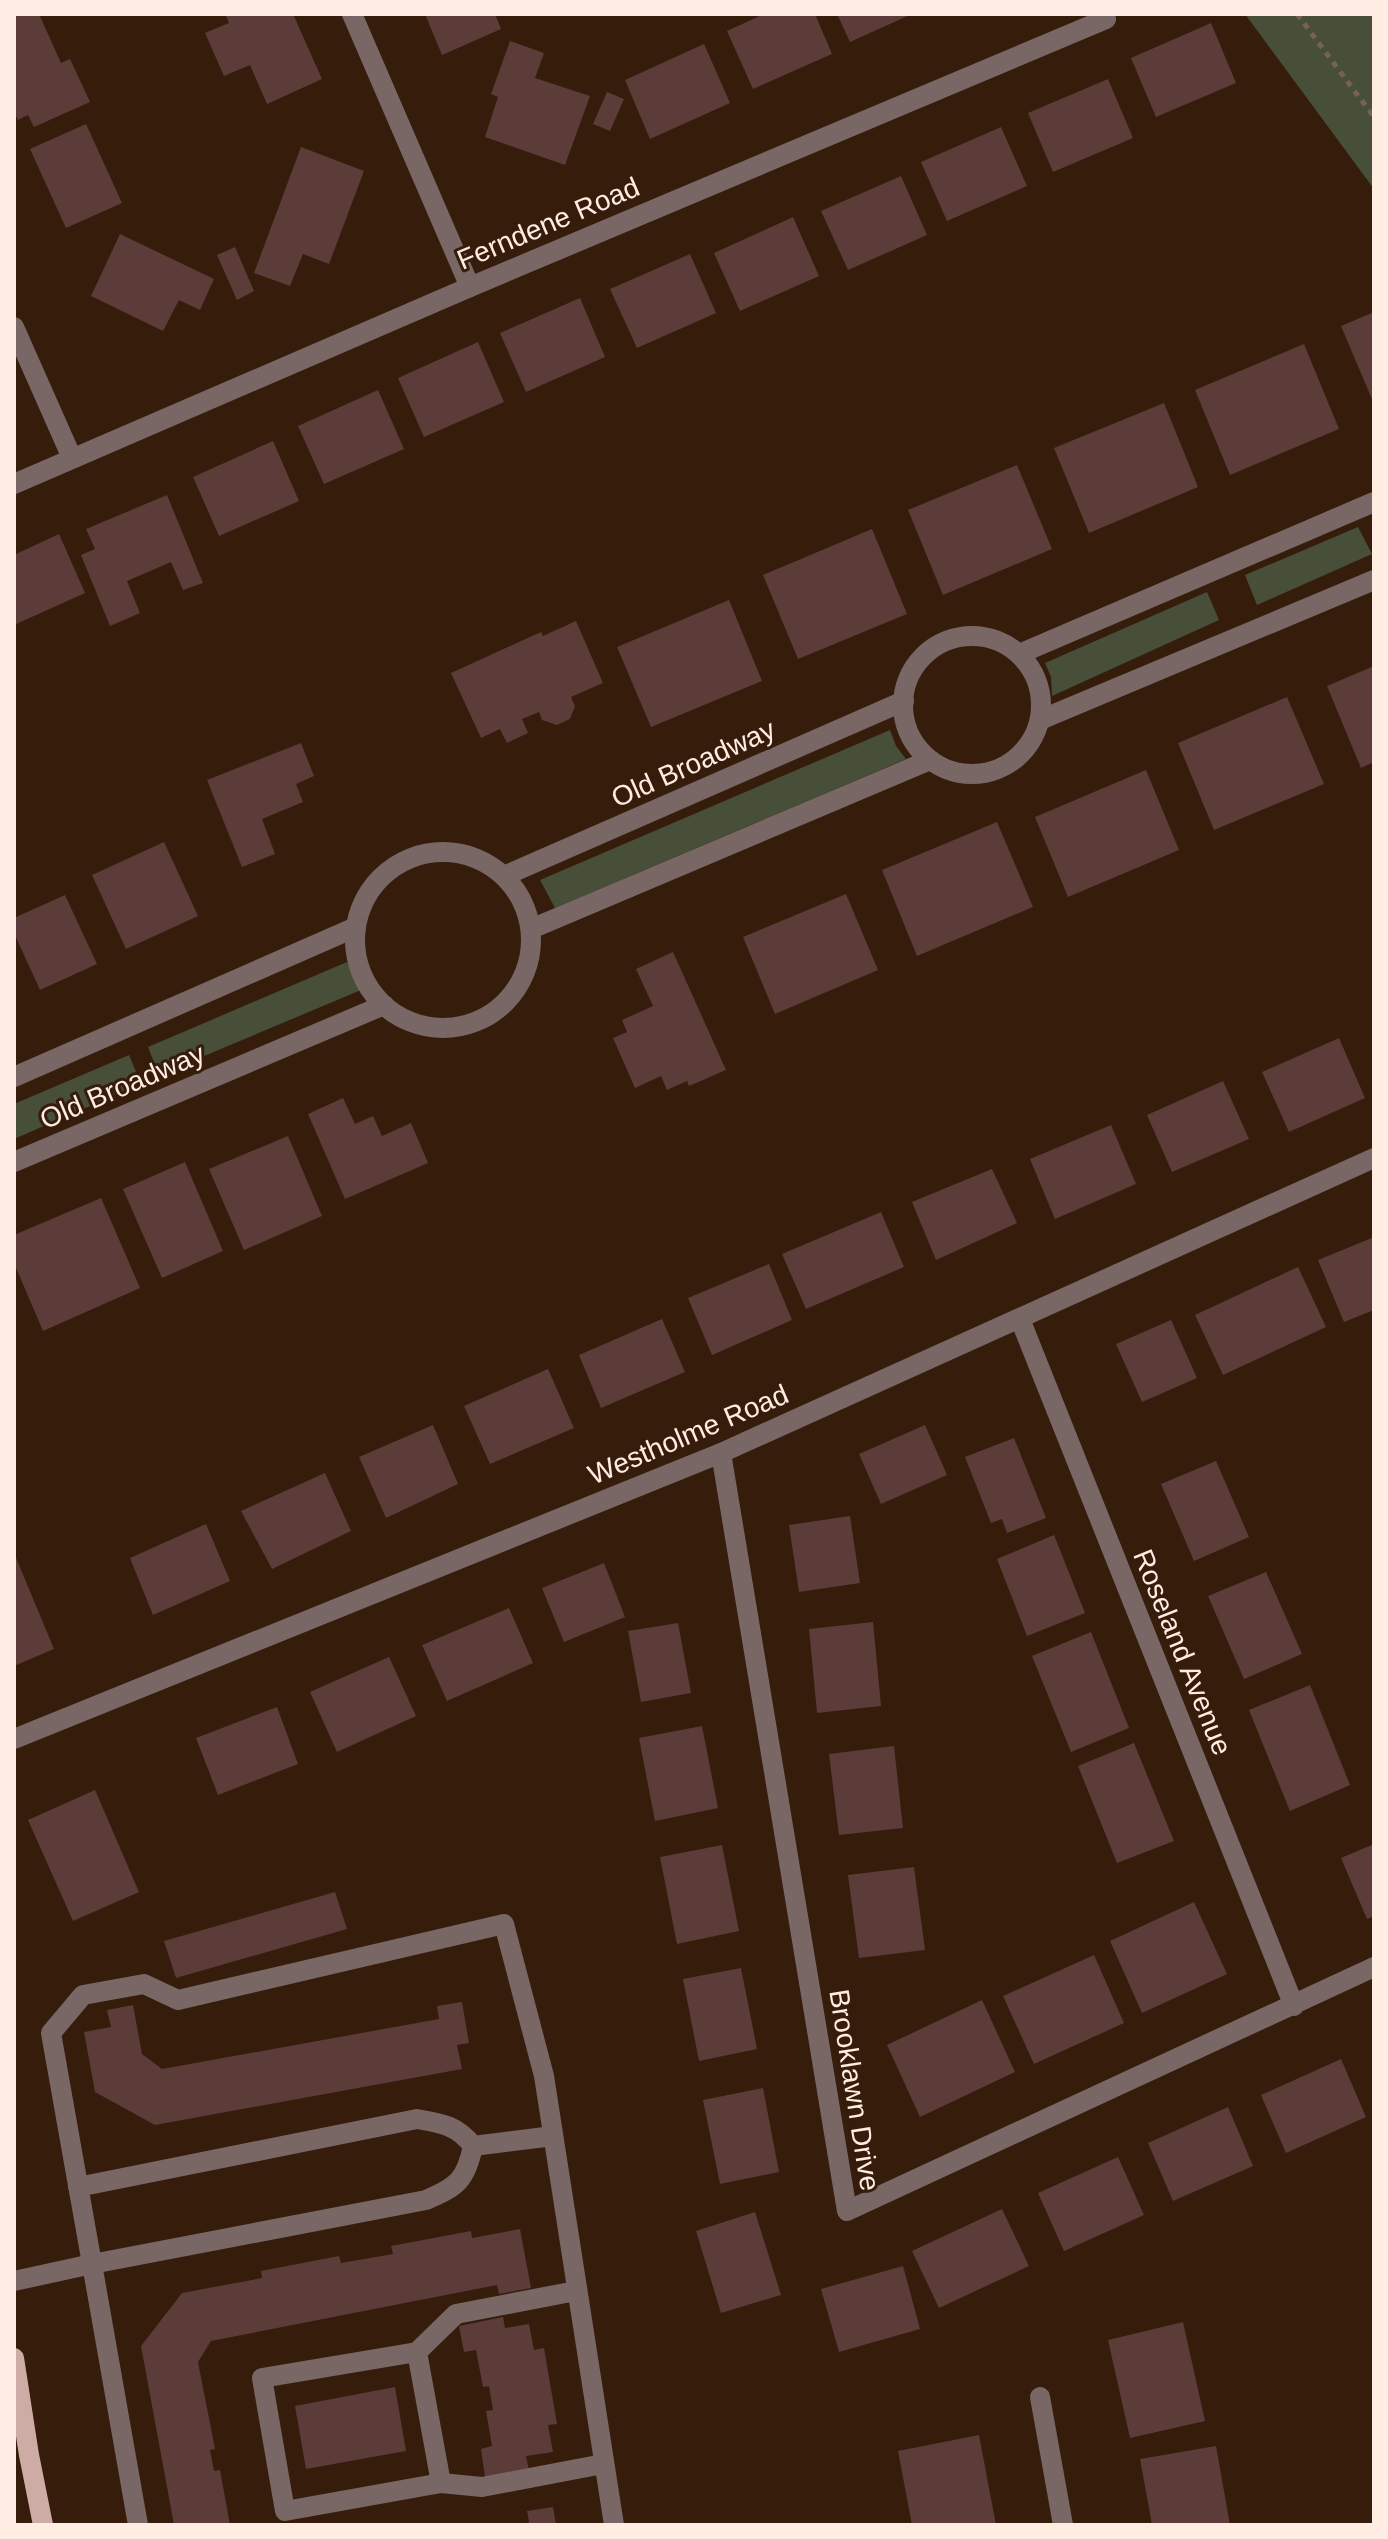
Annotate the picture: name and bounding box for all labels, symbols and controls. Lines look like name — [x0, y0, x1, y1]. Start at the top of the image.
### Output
street label: Ferndene Road — [453, 171, 644, 276]
street label: Old Broadway — [607, 714, 780, 813]
street label: Old Broadway — [35, 1038, 209, 1135]
street label: Westholme Road — [584, 1378, 793, 1491]
street label: Roseland Avenue — [1127, 1545, 1238, 1760]
street label: Brooklawn Drive — [823, 1987, 886, 2193]

